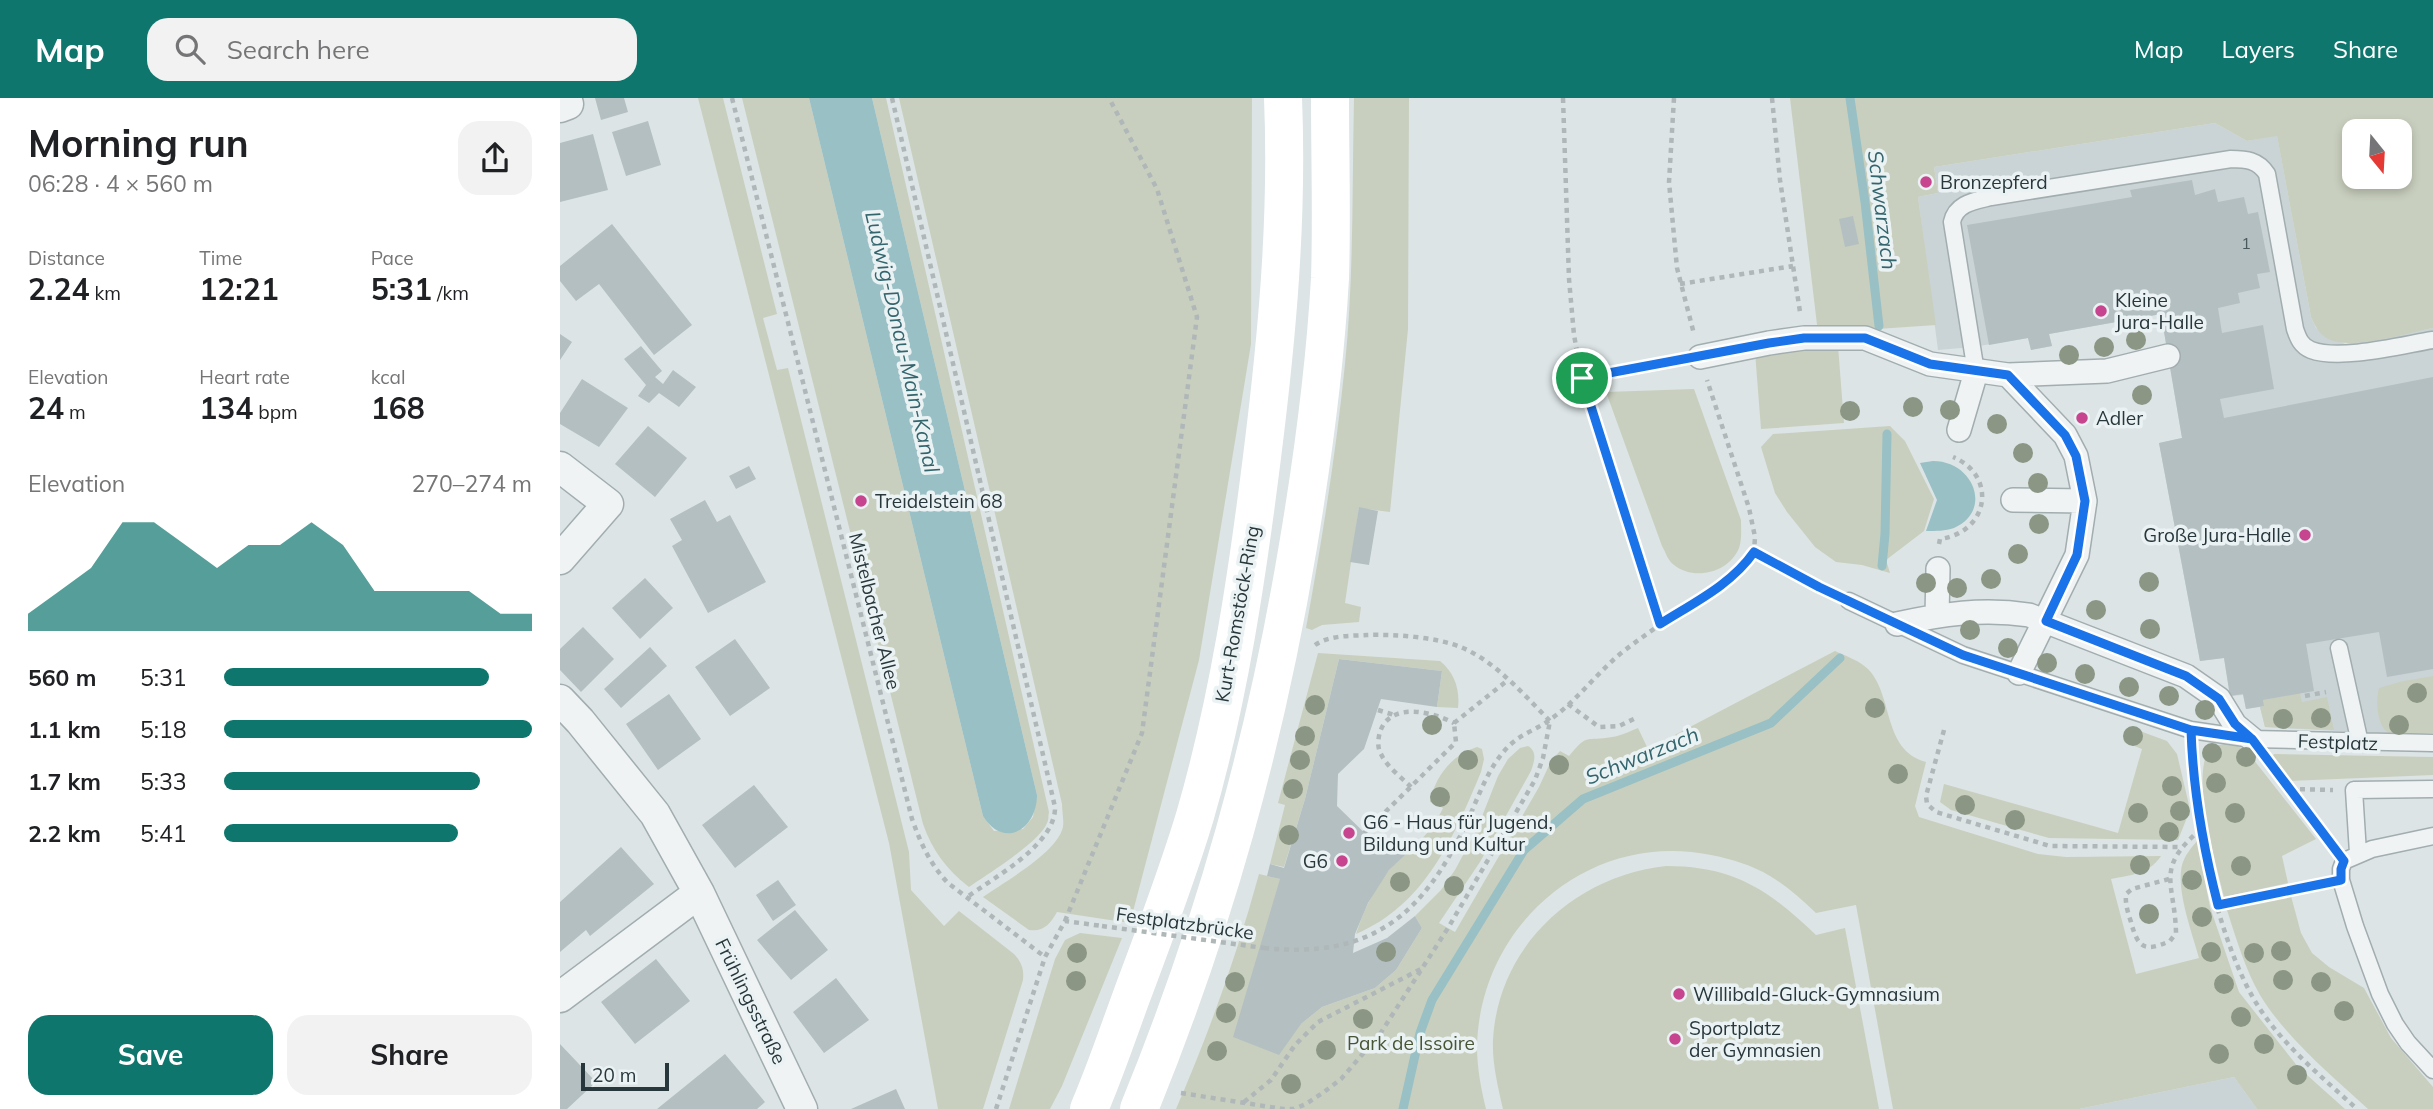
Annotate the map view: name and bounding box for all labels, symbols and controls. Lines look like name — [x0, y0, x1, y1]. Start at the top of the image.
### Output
search box — [147, 18, 637, 81]
text: Map — [35, 29, 105, 70]
icon: search — [171, 30, 209, 68]
text: Search here — [227, 33, 370, 66]
text: Map — [2134, 34, 2183, 64]
text: Layers — [2221, 34, 2295, 64]
text: Share — [2333, 34, 2398, 64]
text: Morning run — [28, 119, 249, 167]
north arrow — [2342, 119, 2412, 189]
map controls — [2342, 119, 2412, 189]
button: share — [458, 121, 532, 195]
water label: Schwarzach — [1863, 149, 1903, 271]
text: 06:28 · 4 × 560 m — [28, 169, 213, 198]
place label: Bronzepferd — [1940, 170, 2048, 194]
marker: Bronzepferd — [1918, 174, 1934, 190]
water label: Ludwig-Donau-Main-Kanal — [860, 209, 946, 475]
house number: 1 — [2241, 233, 2251, 253]
text: Distance — [28, 246, 105, 270]
text: Time — [199, 246, 242, 270]
text: Pace — [371, 246, 414, 270]
text: 2.24 — [28, 270, 89, 308]
text: 12:21 — [199, 270, 279, 308]
text: 5:31 — [371, 270, 432, 308]
text: km — [89, 281, 121, 305]
text: /km — [432, 281, 469, 305]
place label: Kleine Jura-Halle — [2115, 288, 2204, 334]
marker: Kleine Jura-Halle — [2093, 303, 2109, 319]
pin — [1552, 348, 1612, 408]
icon: arrive — [1563, 359, 1601, 397]
text: Elevation — [28, 365, 108, 389]
text: Heart rate — [199, 365, 290, 389]
text: kcal — [371, 365, 405, 389]
text: 24 — [28, 389, 64, 427]
text: 134 — [199, 389, 253, 427]
text: 168 — [371, 389, 425, 427]
text: m — [64, 400, 86, 424]
text: bpm — [253, 400, 298, 424]
place label: Adler — [2096, 406, 2143, 430]
marker: Adler — [2074, 410, 2090, 426]
text: Elevation — [28, 469, 125, 498]
text: 270–274 m — [411, 469, 532, 498]
place label: Treidelstein 68 — [875, 489, 1003, 513]
marker: Treidelstein 68 — [853, 493, 869, 509]
place label: Große Jura-Halle — [2143, 523, 2291, 547]
street label: Kurt-Romstöck-Ring — [1210, 524, 1264, 704]
marker: Große Jura-Halle — [2297, 527, 2313, 543]
street label: Mistelbacher Allee — [844, 530, 906, 692]
text: 560 m — [28, 663, 96, 692]
text: 5:31 — [140, 663, 187, 692]
text: 1.1 km — [28, 715, 101, 744]
text: 5:18 — [140, 715, 187, 744]
water label: Schwarzach — [1581, 721, 1702, 790]
street label: Festplatz — [2297, 729, 2379, 755]
text: 1.7 km — [28, 767, 101, 796]
text: 5:33 — [140, 767, 187, 796]
place label: G6 - Haus für Jugend, Bildung und Kultur — [1363, 810, 1553, 856]
text: 2.2 km — [28, 819, 101, 848]
text: 5:41 — [140, 819, 187, 848]
marker: G6 - Haus für Jugend, Bildung und Kultur — [1341, 825, 1357, 841]
place label: G6 — [1303, 849, 1328, 873]
marker: G6 — [1334, 853, 1350, 869]
street label: Festplatzbrücke — [1114, 901, 1256, 945]
street label: Frühlingsstraße — [710, 934, 792, 1068]
place label: Willibald-Gluck-Gymnasium — [1693, 982, 1940, 1006]
marker: Willibald-Gluck-Gymnasium — [1671, 986, 1687, 1002]
button: Save — [28, 1015, 273, 1095]
button: Share — [287, 1015, 532, 1095]
place label: Sportplatz der Gymnasien — [1689, 1016, 1821, 1062]
park label: Park de Issoire — [1347, 1031, 1475, 1055]
marker: Sportplatz der Gymnasien — [1667, 1031, 1683, 1047]
scale bar — [581, 1060, 668, 1092]
text: 20 m — [592, 1063, 636, 1087]

